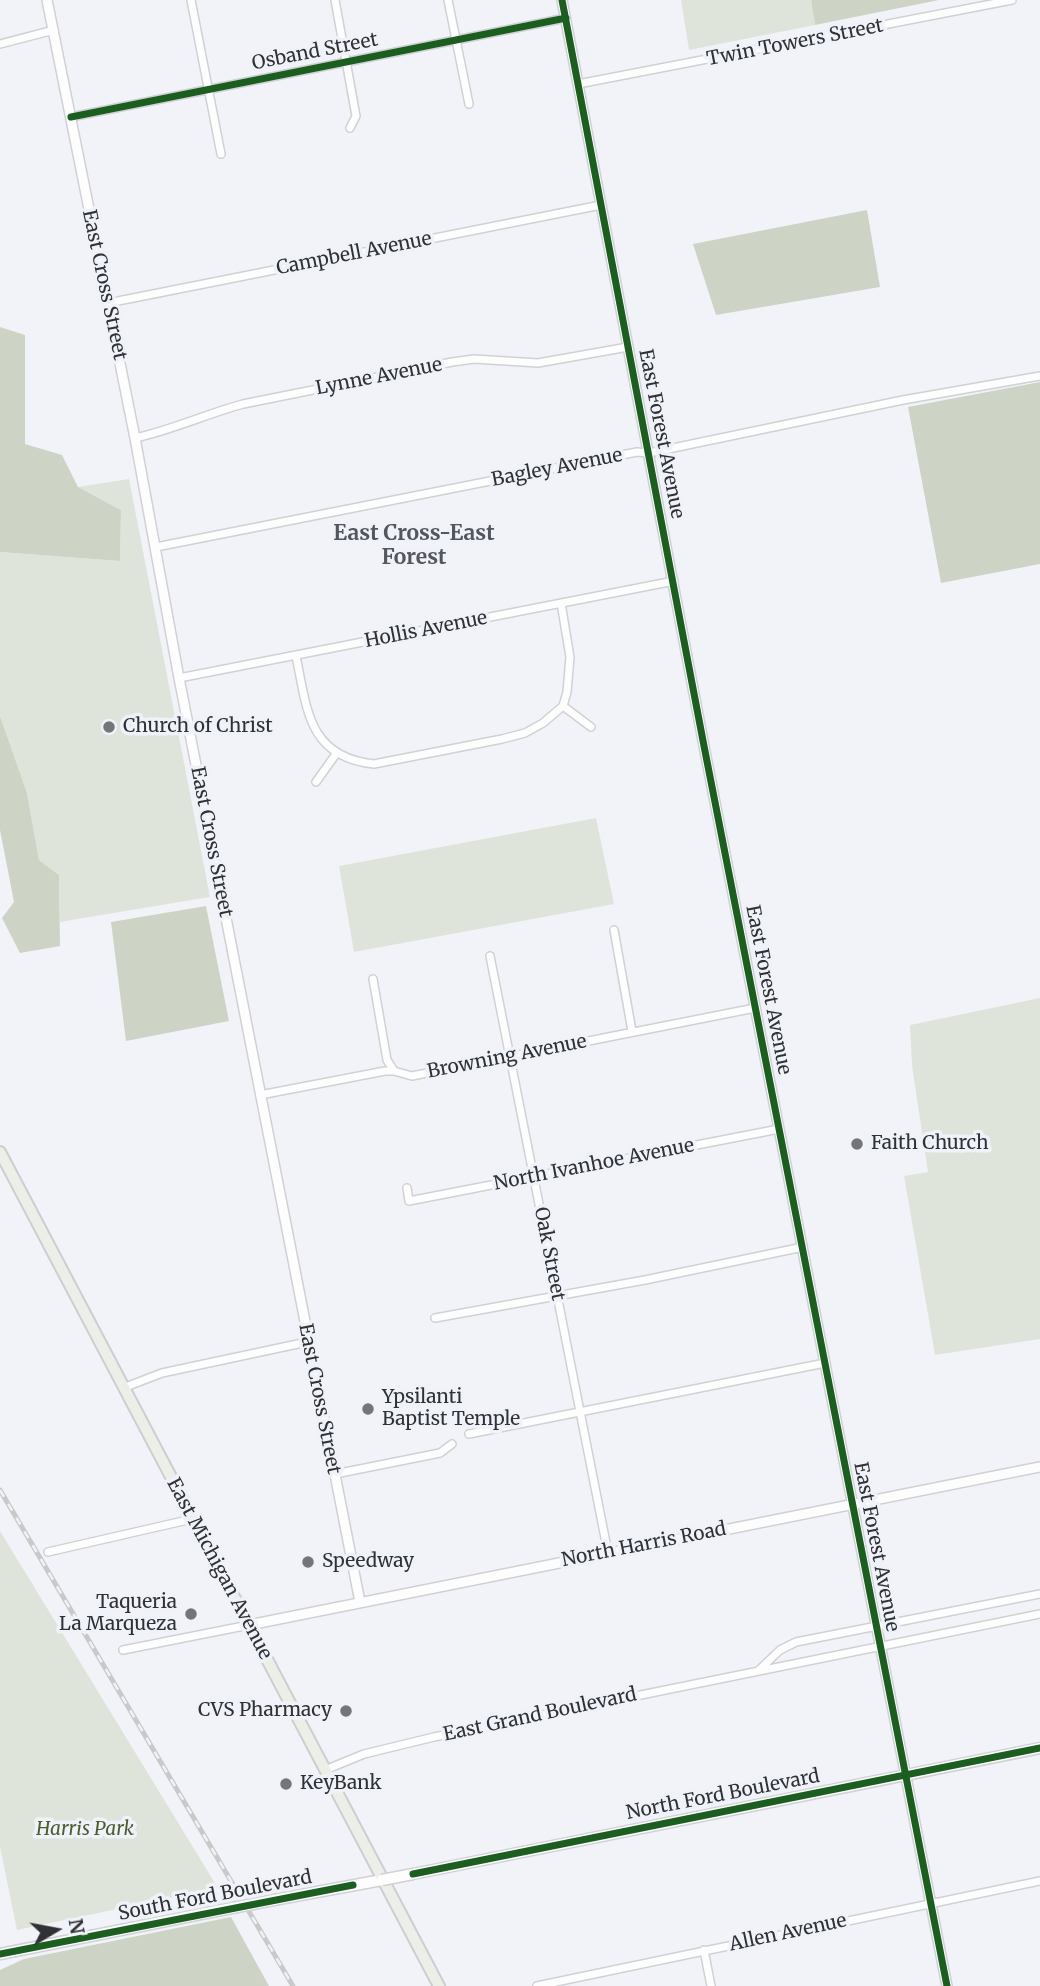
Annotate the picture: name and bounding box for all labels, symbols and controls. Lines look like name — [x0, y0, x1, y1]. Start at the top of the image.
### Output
street label: Twin Towers Street — [705, 15, 885, 71]
street label: Osband Street — [250, 29, 380, 75]
street label: East Cross Street — [77, 208, 131, 362]
street label: Campbell Avenue — [274, 228, 434, 280]
street label: East Forest Avenue — [633, 347, 689, 521]
street label: Lynne Avenue — [314, 354, 444, 400]
street label: Bagley Avenue — [490, 444, 624, 492]
district label: East Cross-East Forest — [333, 521, 495, 571]
street label: Hollis Avenue — [363, 607, 489, 653]
place label: Church of Christ — [123, 716, 273, 738]
marker: Church of Christ — [101, 719, 117, 735]
street label: East Cross Street — [185, 765, 237, 919]
street label: East Forest Avenue — [740, 903, 796, 1077]
street label: Browning Avenue — [425, 1030, 589, 1084]
place label: Faith Church — [871, 1133, 988, 1155]
street label: North Ivanhoe Avenue — [492, 1134, 696, 1196]
marker: Faith Church — [849, 1136, 865, 1152]
street label: Oak Street — [529, 1205, 569, 1303]
street label: East Cross Street — [293, 1322, 345, 1476]
place label: Ypsilanti Baptist Temple — [382, 1387, 520, 1431]
marker: Ypsilanti Baptist Temple — [360, 1401, 376, 1417]
street label: East Forest Avenue — [848, 1460, 904, 1634]
street label: East Michigan Avenue — [161, 1474, 277, 1664]
street label: North Harris Road — [560, 1518, 728, 1572]
place label: Speedway — [322, 1551, 414, 1573]
marker: Speedway — [300, 1554, 316, 1570]
place label: Taqueria La Marqueza — [59, 1592, 177, 1636]
marker: Taqueria La Marqueza — [183, 1606, 199, 1622]
street label: East Grand Boulevard — [441, 1683, 639, 1747]
place label: CVS Pharmacy — [198, 1700, 332, 1722]
marker: CVS Pharmacy — [338, 1703, 354, 1719]
street label: North Ford Boulevard — [624, 1765, 822, 1825]
place label: KeyBank — [300, 1773, 382, 1795]
marker: KeyBank — [278, 1776, 294, 1792]
park label: Harris Park — [36, 1819, 134, 1841]
street label: South Ford Boulevard — [116, 1866, 314, 1926]
north arrow — [21, 1895, 91, 1965]
street label: Allen Avenue — [727, 1909, 849, 1957]
text: N — [64, 1917, 90, 1936]

